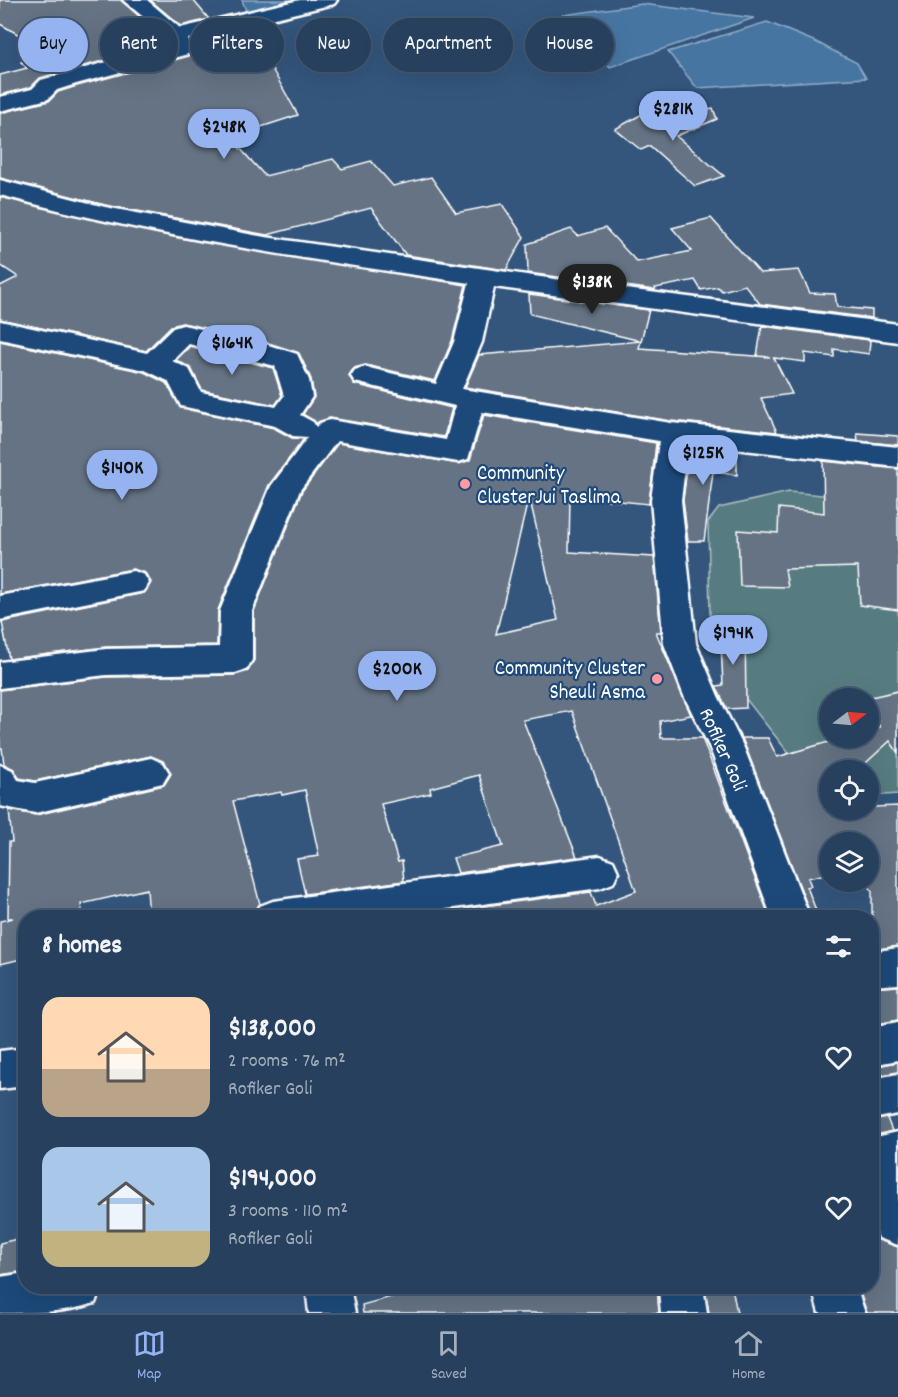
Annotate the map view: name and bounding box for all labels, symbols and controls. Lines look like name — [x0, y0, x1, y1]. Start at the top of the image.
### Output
chip: Buy — [18, 18, 88, 72]
chip: Rent — [100, 18, 178, 72]
chip: Filters — [190, 18, 284, 72]
chip: New — [296, 18, 371, 72]
chip: Apartment — [383, 18, 513, 72]
chip: House — [525, 18, 614, 72]
pin: $281K — [631, 91, 715, 142]
text: $281K — [653, 96, 693, 124]
pin: $248K — [182, 109, 266, 160]
text: $248K — [202, 114, 246, 142]
pin: $138K — [550, 264, 634, 315]
text: $138K — [572, 269, 612, 297]
pin: $164K — [190, 325, 274, 376]
text: $164K — [211, 330, 253, 358]
pin: $125K — [661, 435, 745, 486]
text: $125K — [682, 440, 724, 468]
pin: $140K — [80, 450, 164, 501]
text: $140K — [101, 455, 143, 483]
place label: Community ClusterJui Taslima — [477, 460, 622, 514]
marker: Community ClusterJui Taslima — [458, 477, 472, 491]
pin: $194K — [691, 615, 775, 666]
text: $194K — [712, 620, 754, 648]
pin: $200K — [355, 651, 439, 702]
place label: Community Cluster Sheuli Asma — [495, 655, 646, 709]
text: $200K — [372, 656, 422, 684]
marker: Community Cluster Sheuli Asma — [650, 672, 664, 686]
north arrow — [819, 688, 879, 748]
map controls — [819, 688, 879, 892]
street label: Rofiker Goli — [690, 704, 753, 797]
button: locate — [819, 760, 879, 820]
button: layers — [819, 832, 879, 892]
text: 8 homes — [42, 928, 122, 965]
icon: filters — [822, 930, 855, 963]
text: $138,000 — [228, 1011, 316, 1048]
icon: home — [90, 1021, 162, 1093]
icon: heart — [822, 1041, 855, 1074]
text: 2 rooms · 76 m² — [228, 1048, 346, 1076]
text: Rofiker Goli — [228, 1076, 312, 1104]
text: $194,000 — [228, 1161, 317, 1198]
icon: home — [90, 1171, 162, 1243]
icon: heart — [822, 1191, 855, 1224]
text: 3 rooms · 110 m² — [228, 1198, 348, 1226]
text: Rofiker Goli — [228, 1226, 312, 1254]
tab: Map — [133, 1327, 166, 1386]
tab: Saved — [431, 1327, 467, 1386]
tab: Home — [732, 1327, 765, 1386]

